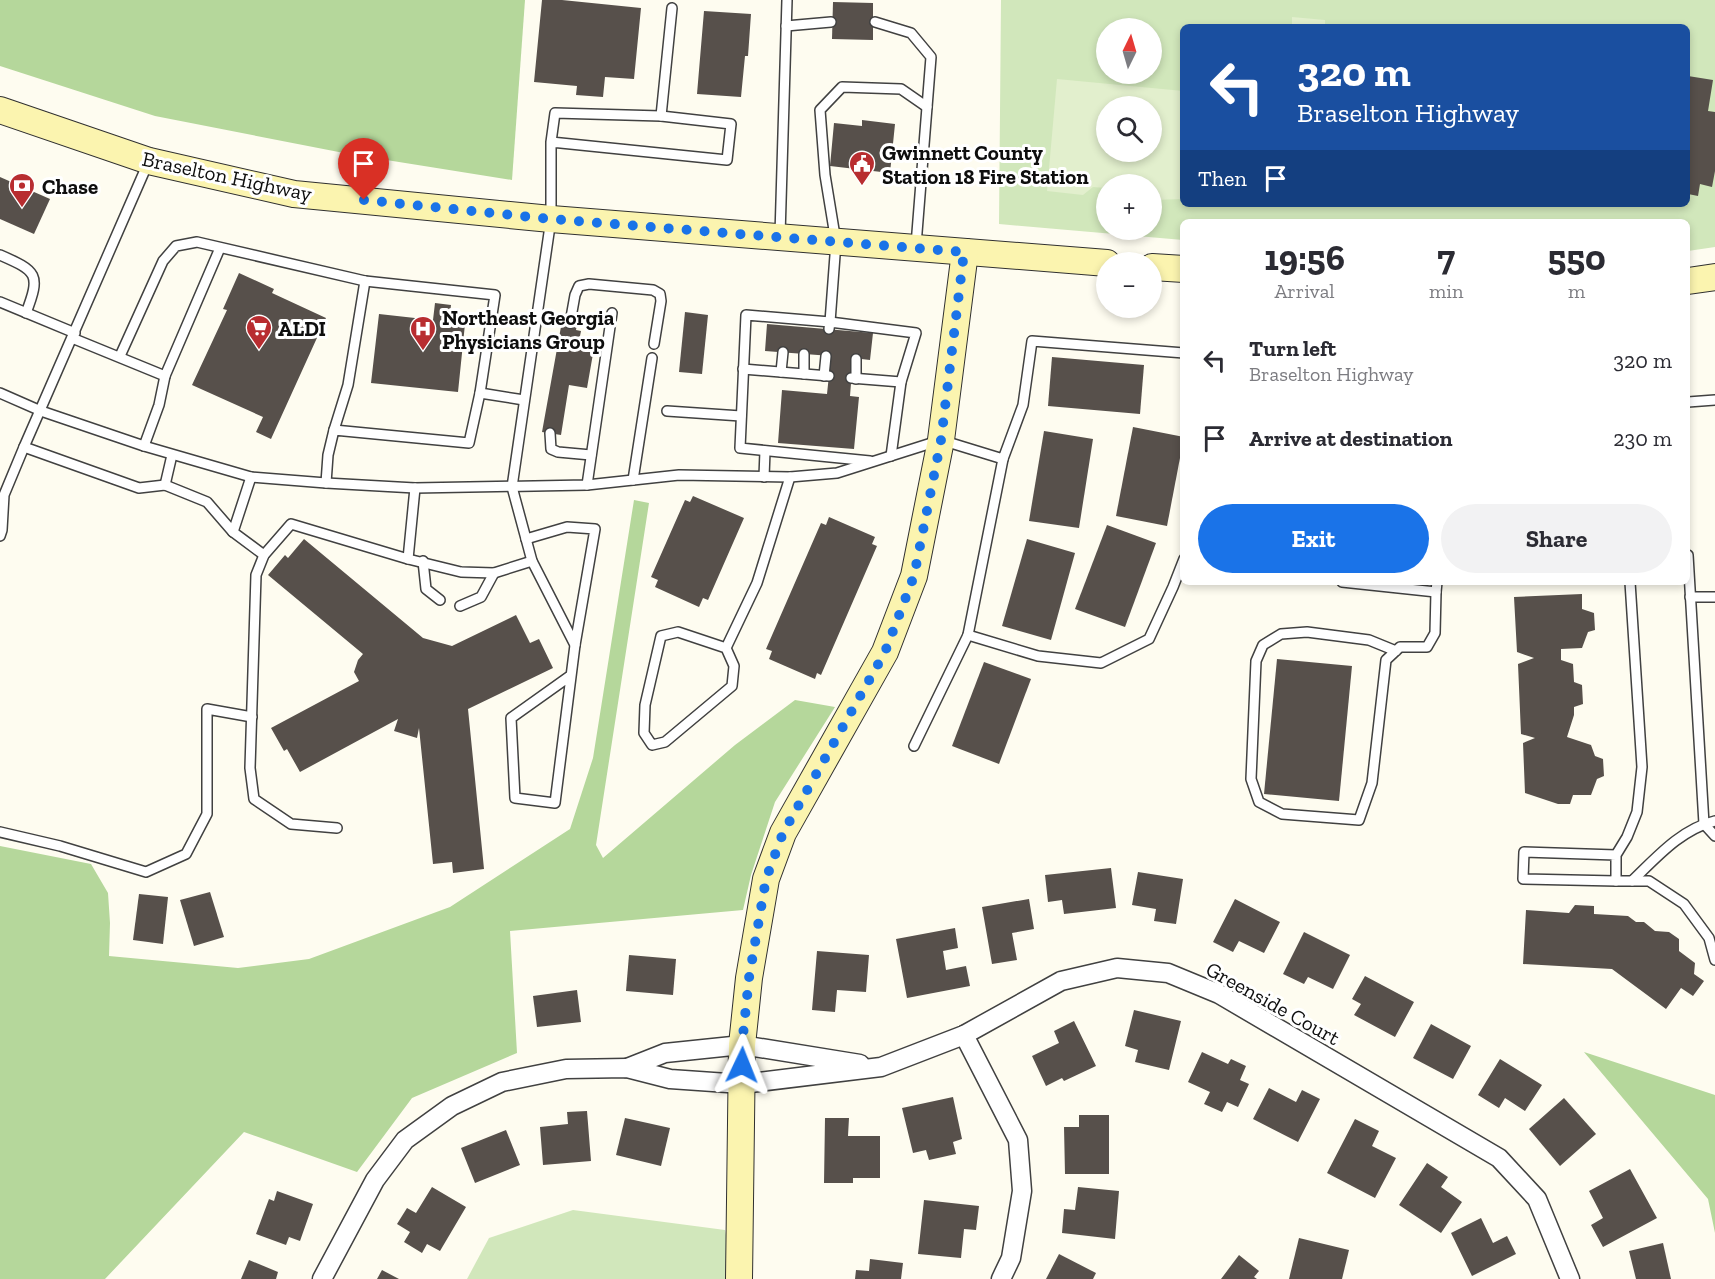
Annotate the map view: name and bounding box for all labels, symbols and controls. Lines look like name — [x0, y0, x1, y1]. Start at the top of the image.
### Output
north arrow — [1096, 18, 1162, 84]
map controls — [1096, 18, 1162, 318]
text: 320 m — [1297, 46, 1411, 97]
icon: left — [1198, 48, 1276, 126]
button: search — [1096, 96, 1162, 162]
text: Braselton Highway — [1297, 97, 1519, 129]
pin — [338, 138, 389, 200]
place label: Gwinnett County Station 18 Fire Station — [882, 140, 1089, 189]
street label: Braselton Highway — [140, 146, 314, 206]
icon: arrive — [347, 147, 380, 180]
public building icon: Gwinnett County Station 18 Fire Station — [847, 149, 877, 187]
icon: arrive — [1259, 162, 1292, 195]
text: Then — [1198, 165, 1247, 192]
bank icon: Chase — [7, 171, 37, 209]
place label: Chase — [42, 174, 98, 199]
button: + — [1096, 174, 1162, 240]
text: 19:56 — [1264, 236, 1345, 279]
text: 7 — [1437, 236, 1455, 279]
text: 550 — [1548, 236, 1606, 279]
button: − — [1096, 252, 1162, 318]
text: Arrival — [1274, 279, 1335, 303]
text: min — [1429, 279, 1463, 303]
text: m — [1568, 279, 1585, 303]
place label: Northeast Georgia Physicians Group — [442, 305, 615, 354]
supermarket icon: ALDI — [244, 313, 274, 351]
hospital icon: Northeast Georgia Physicians Group — [408, 314, 438, 352]
place label: ALDI — [278, 316, 326, 341]
text: Turn left — [1249, 335, 1336, 362]
icon: left — [1198, 344, 1231, 377]
text: 320 m — [1613, 347, 1672, 374]
text: Braselton Highway — [1249, 362, 1414, 386]
icon: arrive — [1198, 422, 1231, 455]
text: Arrive at destination — [1249, 425, 1452, 452]
text: 230 m — [1613, 425, 1672, 452]
button: Exit — [1198, 504, 1429, 573]
button: Share — [1441, 504, 1672, 573]
street label: Greenside Court — [1202, 956, 1344, 1050]
position arrow — [710, 1033, 774, 1097]

